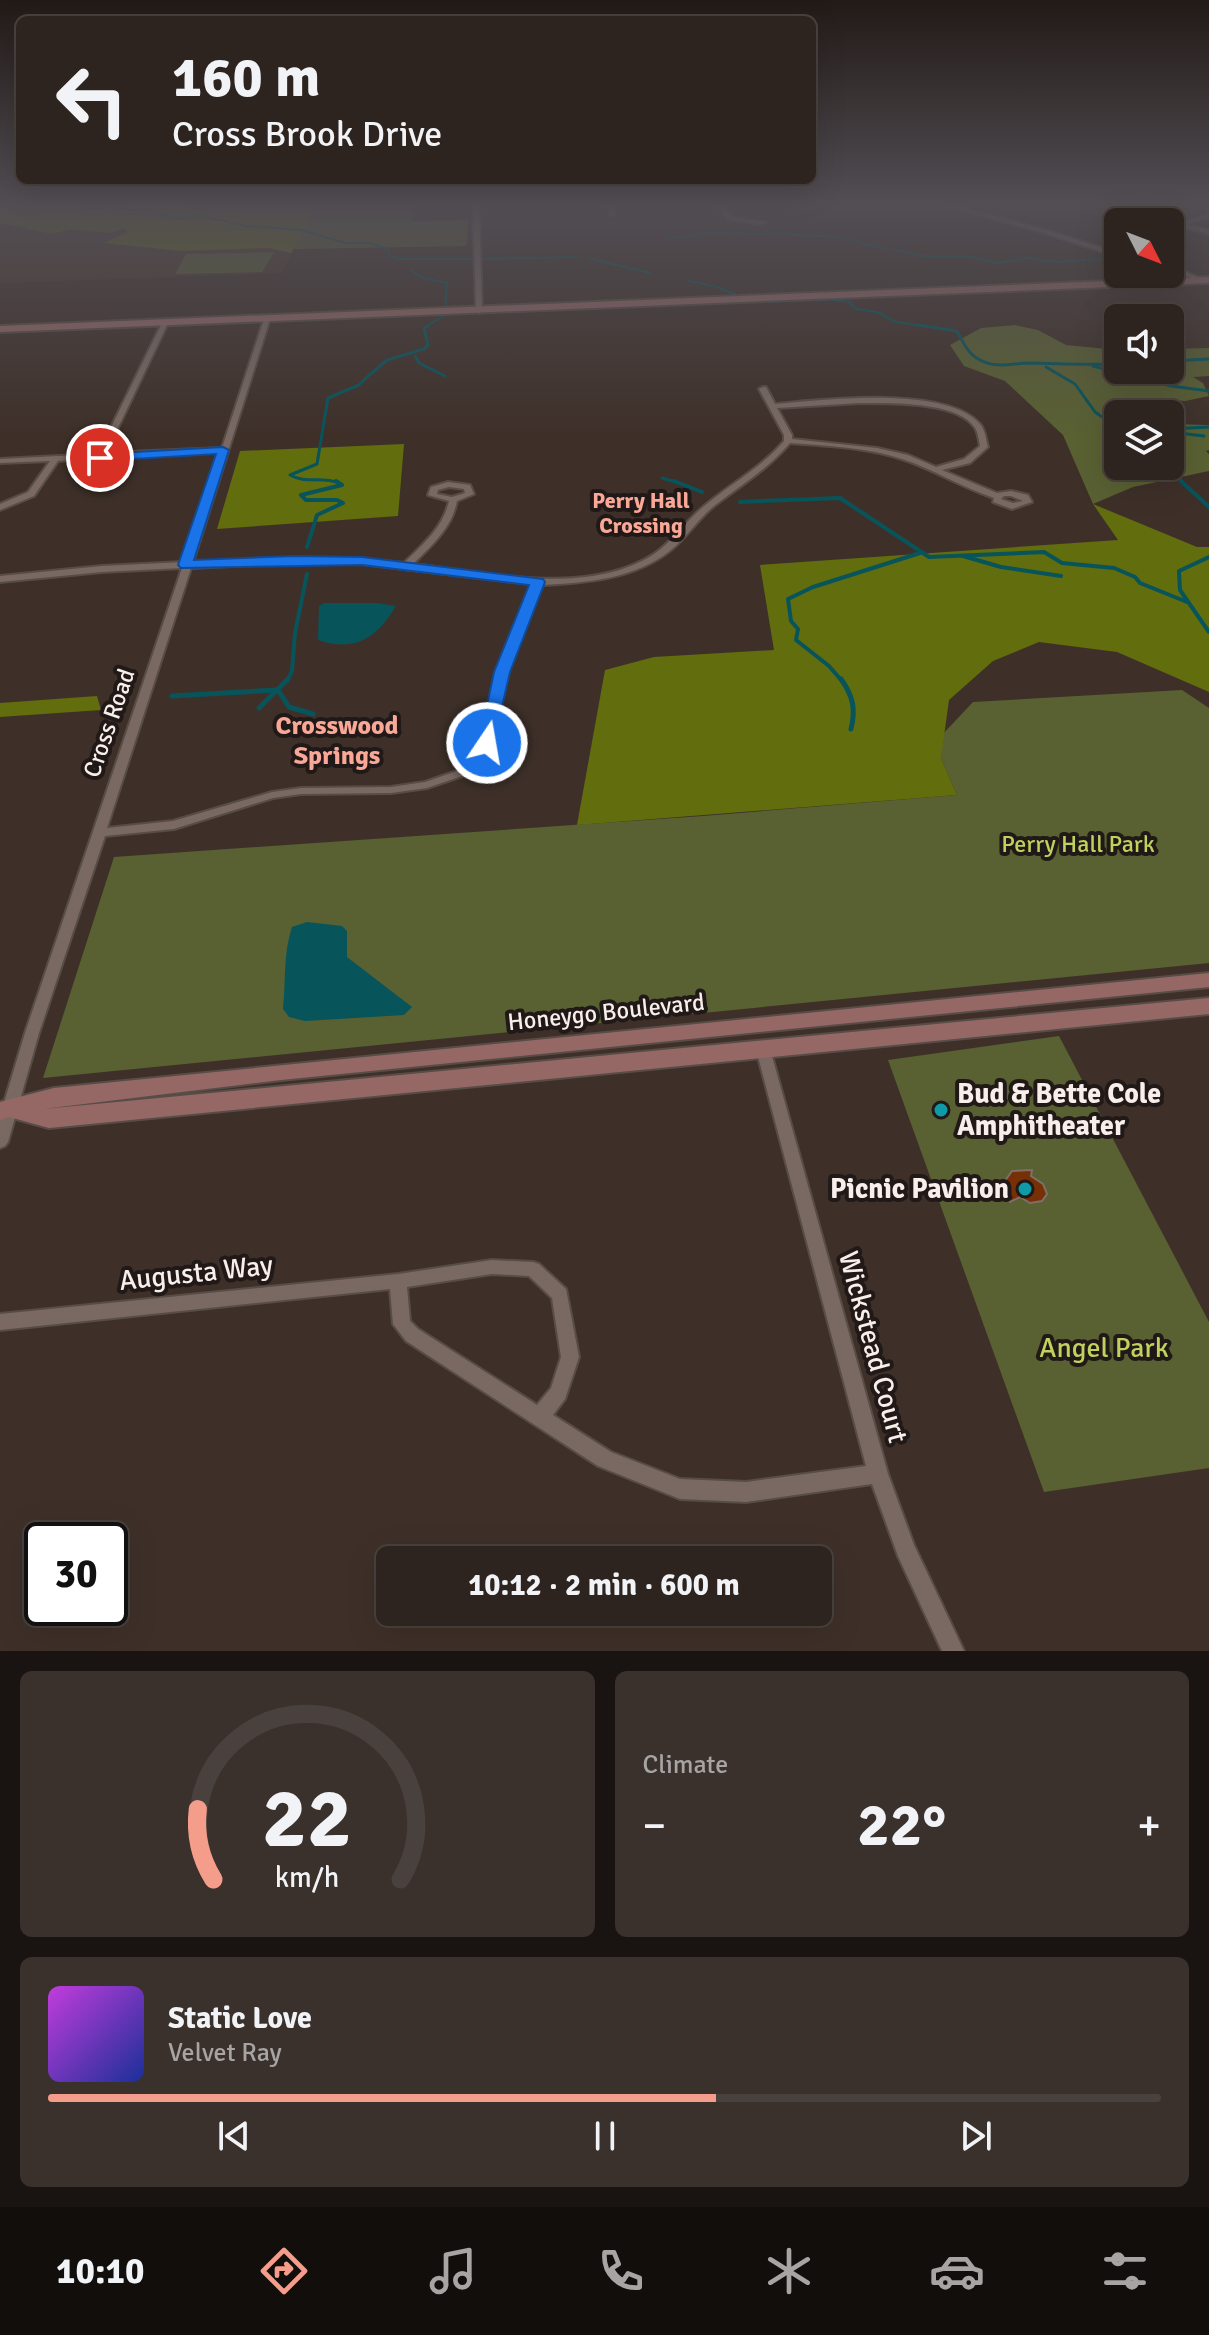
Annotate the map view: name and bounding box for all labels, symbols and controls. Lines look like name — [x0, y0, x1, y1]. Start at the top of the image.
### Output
text: 160 m — [172, 43, 320, 112]
icon: left — [40, 48, 144, 152]
text: Cross Brook Drive — [172, 112, 442, 157]
north arrow — [1104, 208, 1184, 288]
map controls — [1104, 208, 1184, 480]
button: sound — [1104, 304, 1184, 384]
button: layers — [1104, 400, 1184, 480]
pin — [66, 424, 134, 492]
icon: arrive — [78, 436, 122, 480]
district label: Perry Hall Crossing — [592, 487, 690, 539]
street label: Cross Road — [76, 665, 142, 781]
position arrow — [445, 701, 529, 785]
district label: Crosswood Springs — [275, 710, 399, 772]
park label: Perry Hall Park — [1001, 829, 1155, 859]
street label: Honeygo Boulevard — [506, 987, 706, 1037]
place label: Bud & Bette Cole Amphitheater — [957, 1077, 1161, 1143]
marker: Bud & Bette Cole Amphitheater — [932, 1101, 950, 1119]
place label: Picnic Pavilion — [830, 1172, 1009, 1206]
marker: Picnic Pavilion — [1016, 1180, 1034, 1198]
street label: Augusta Way — [117, 1248, 275, 1298]
street label: Wickstead Court — [831, 1248, 915, 1447]
park label: Angel Park — [1039, 1331, 1169, 1365]
speed limit sign: 30 — [24, 1522, 128, 1626]
text: 10:12 · 2 min · 600 m — [468, 1567, 740, 1604]
text: Climate — [643, 1749, 728, 1781]
text: 22 — [262, 1768, 352, 1870]
text: 22° — [857, 1789, 946, 1863]
text: − — [643, 1799, 666, 1853]
text: + — [1137, 1799, 1161, 1853]
text: km/h — [275, 1860, 340, 1895]
text: Static Love — [168, 2000, 312, 2037]
text: Velvet Ray — [168, 2037, 282, 2069]
icon: previous — [212, 2114, 256, 2158]
icon: pause — [583, 2114, 627, 2158]
icon: next — [954, 2114, 998, 2158]
icon: directions — [256, 2243, 312, 2299]
icon: music — [425, 2243, 481, 2299]
icon: phone — [593, 2243, 649, 2299]
icon: climate — [761, 2243, 817, 2299]
icon: car — [929, 2243, 985, 2299]
icon: filters — [1097, 2243, 1153, 2299]
text: 10:10 — [56, 2249, 144, 2294]

